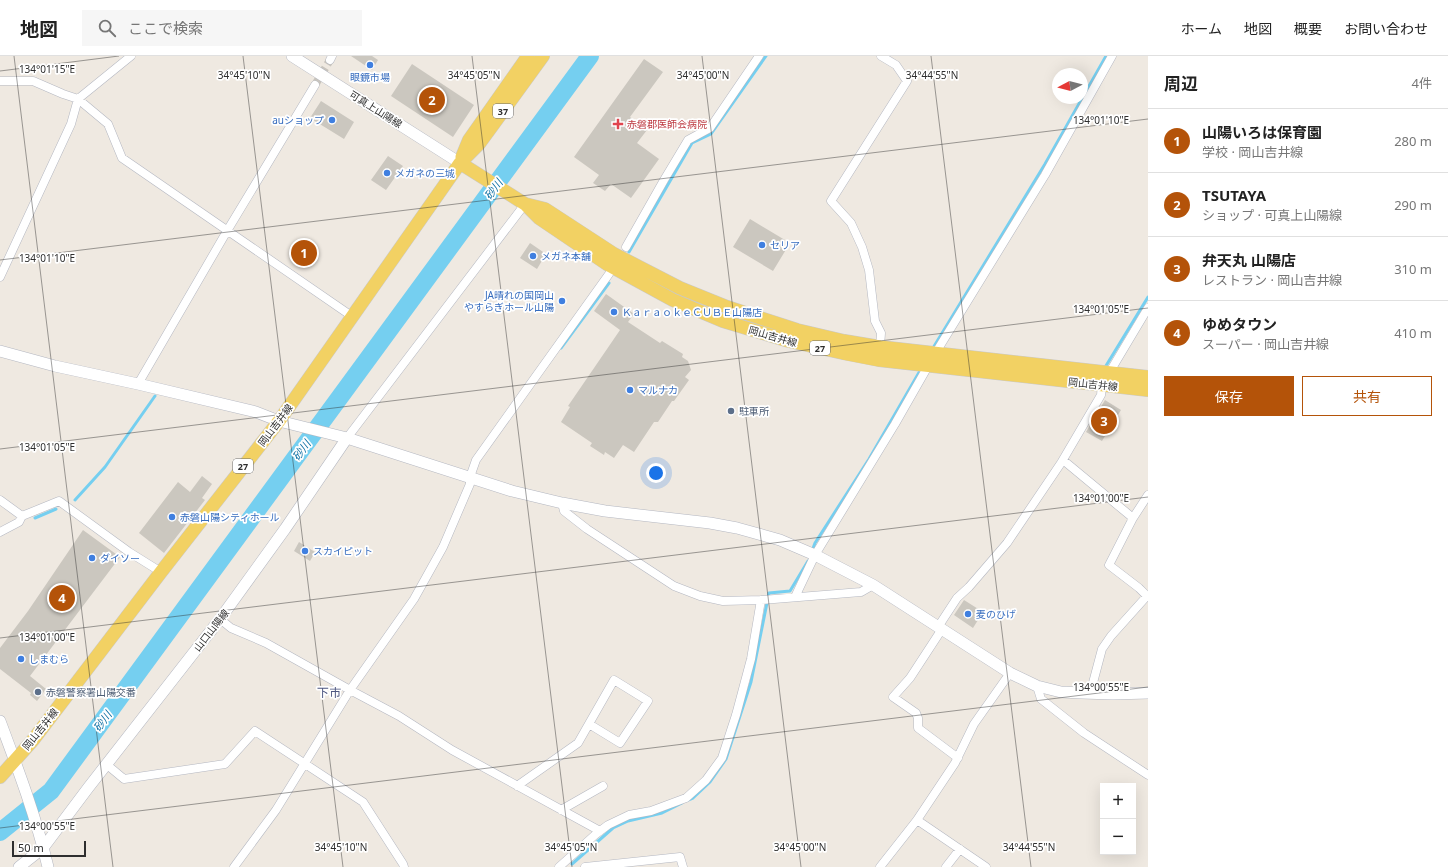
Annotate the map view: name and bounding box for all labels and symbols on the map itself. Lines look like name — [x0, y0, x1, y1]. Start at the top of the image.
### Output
marker: 眼鏡市場 — [365, 60, 375, 70]
text: 134°01'15"E — [19, 62, 75, 76]
text: 34°45'10"N — [218, 68, 270, 82]
text: 34°45'05"N — [448, 68, 500, 82]
text: 34°45'00"N — [677, 68, 729, 82]
text: 34°44'55"N — [906, 68, 958, 82]
north arrow — [1052, 68, 1088, 104]
place label: 眼鏡市場 — [350, 70, 390, 84]
pin: 2 — [419, 85, 445, 115]
street label: 可真上山陽線 — [347, 87, 405, 131]
road number: 37 — [493, 104, 513, 118]
place label: auショップ — [272, 113, 324, 127]
text: 134°01'10"E — [1073, 113, 1129, 127]
marker: auショップ — [327, 115, 337, 125]
place label: 赤磐郡医師会病院 — [627, 117, 707, 131]
marker: 赤磐郡医師会病院 — [612, 118, 624, 130]
place label: メガネの三城 — [395, 166, 455, 180]
marker: メガネの三城 — [382, 168, 392, 178]
water label: 砂川 — [480, 175, 506, 202]
pin: 1 — [291, 238, 317, 268]
place label: セリア — [770, 238, 800, 252]
marker: セリア — [757, 240, 767, 250]
place label: メガネ本舗 — [541, 249, 591, 263]
text: 134°01'10"E — [19, 251, 75, 265]
marker: メガネ本舗 — [528, 251, 538, 261]
place label: JA晴れの国岡山 やすらぎホール山陽 — [464, 288, 554, 314]
marker: JA晴れの国岡山 やすらぎホール山陽 — [557, 296, 567, 306]
text: 134°01'05"E — [1073, 302, 1129, 316]
place label: ＫａｒａｏｋｅＣＵＢＥ山陽店 — [622, 305, 762, 319]
marker: ＫａｒａｏｋｅＣＵＢＥ山陽店 — [609, 307, 619, 317]
street label: 岡山吉井線 — [747, 322, 799, 350]
road number: 27 — [810, 341, 830, 355]
street label: 岡山吉井線 — [1067, 374, 1119, 394]
place label: マルナカ — [638, 383, 678, 397]
marker: マルナカ — [625, 385, 635, 395]
street label: 岡山吉井線 — [254, 401, 296, 449]
place label: 駐車所 — [739, 404, 769, 418]
marker: 駐車所 — [726, 406, 736, 416]
pin: 3 — [1091, 406, 1117, 436]
water label: 砂川 — [288, 436, 314, 463]
text: 134°01'05"E — [19, 440, 75, 454]
road number: 27 — [233, 459, 253, 473]
your location — [646, 463, 666, 483]
text: 134°01'00"E — [1073, 491, 1129, 505]
place label: 赤磐山陽シティホール — [180, 510, 279, 524]
marker: 赤磐山陽シティホール — [167, 512, 177, 522]
place label: スカイピット — [313, 544, 373, 558]
marker: スカイピット — [300, 546, 310, 556]
place label: ダイソー — [100, 551, 140, 565]
marker: ダイソー — [87, 553, 97, 563]
pin: 4 — [49, 583, 75, 613]
street label: 山口山陽線 — [190, 606, 232, 654]
place label: 麦のひげ — [976, 607, 1016, 621]
marker: 麦のひげ — [963, 609, 973, 619]
text: 134°01'00"E — [19, 630, 75, 644]
place label: しまむら — [29, 652, 69, 666]
marker: しまむら — [16, 654, 26, 664]
text: 134°00'55"E — [1073, 680, 1129, 694]
district label: 下市 — [317, 684, 341, 701]
place label: 赤磐警察署山陽交番 — [46, 685, 136, 699]
marker: 赤磐警察署山陽交番 — [33, 687, 43, 697]
street label: 岡山吉井線 — [19, 705, 61, 753]
water label: 砂川 — [89, 707, 115, 734]
text: 134°00'55"E — [19, 819, 75, 833]
scale bar — [12, 839, 86, 858]
text: 34°45'10"N — [315, 840, 367, 854]
text: 34°45'05"N — [545, 840, 597, 854]
text: 34°45'00"N — [774, 840, 826, 854]
text: 34°44'55"N — [1003, 840, 1055, 854]

